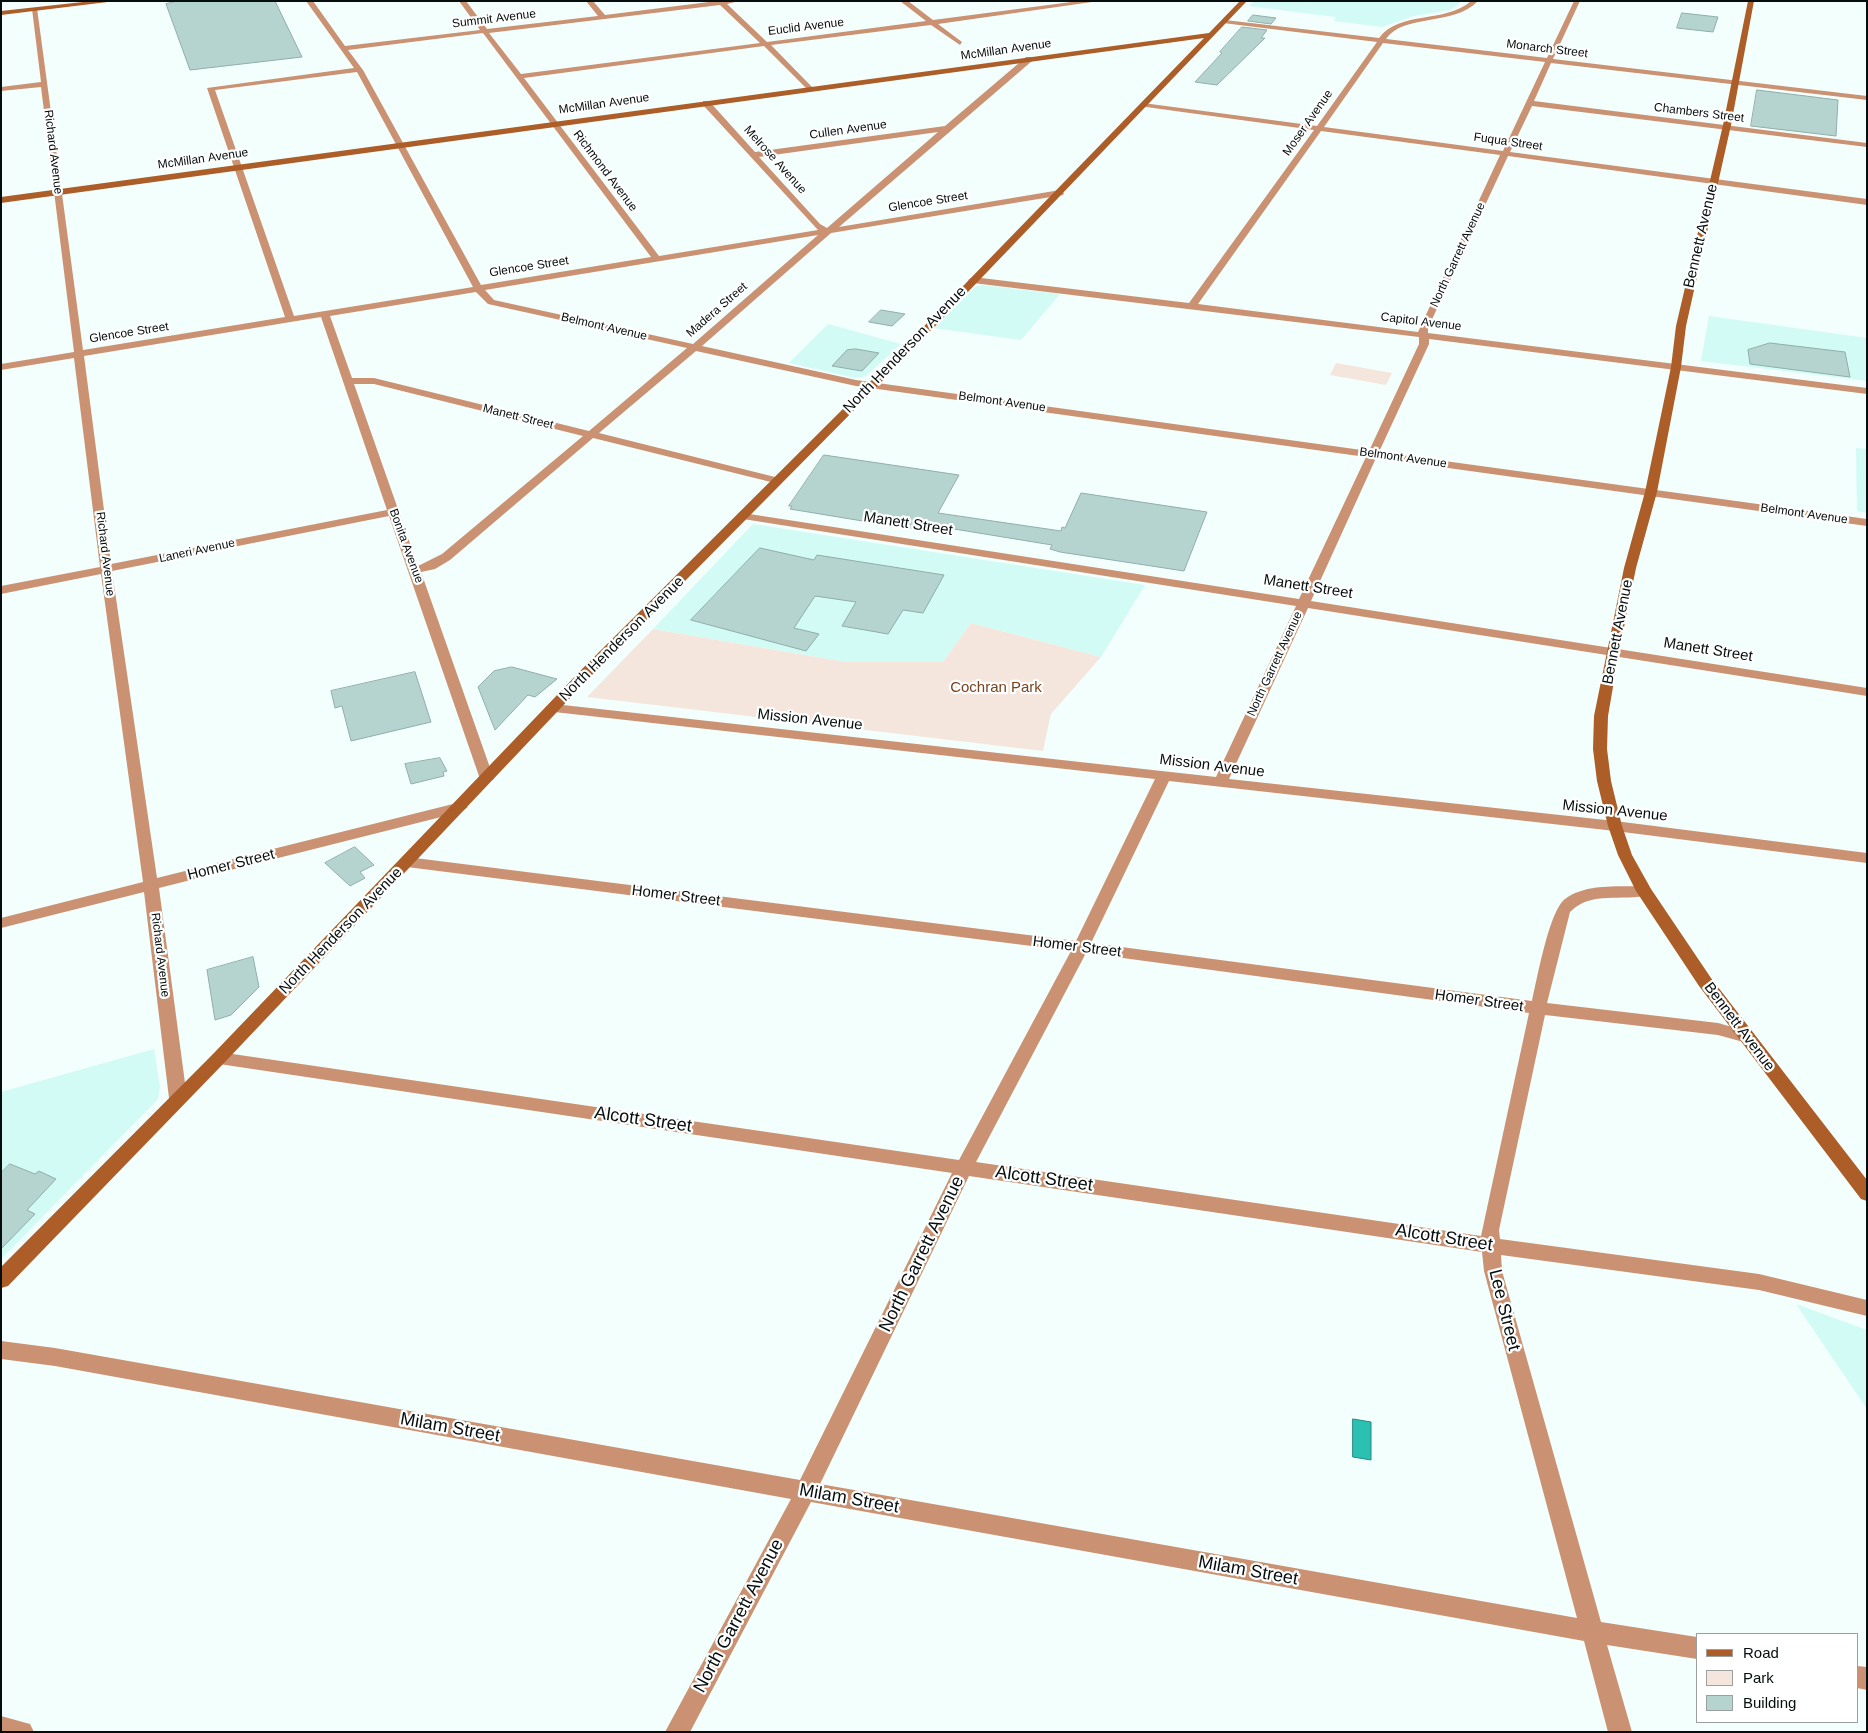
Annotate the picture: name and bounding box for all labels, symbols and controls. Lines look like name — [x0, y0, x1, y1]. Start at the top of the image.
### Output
street label: Summit Avenue — [451, 7, 537, 31]
street label: Euclid Avenue — [767, 15, 845, 39]
street label: McMillan Avenue — [960, 37, 1052, 63]
street label: Monarch Street — [1505, 37, 1589, 61]
street label: Moser Avenue — [1280, 87, 1336, 159]
street label: McMillan Avenue — [558, 91, 650, 117]
street label: Chambers Street — [1653, 100, 1745, 126]
street label: Richard Avenue — [41, 109, 65, 195]
street label: Cullen Avenue — [808, 117, 888, 143]
street label: Melrose Avenue — [741, 123, 809, 197]
street label: Richmond Avenue — [570, 128, 640, 214]
street label: Fuqua Street — [1473, 130, 1543, 154]
street label: McMillan Avenue — [157, 146, 249, 172]
street label: Bennett Avenue — [1680, 182, 1722, 290]
street label: Glencoe Street — [887, 189, 969, 215]
street label: North Garrett Avenue — [1427, 200, 1489, 310]
street label: Glencoe Street — [488, 254, 570, 280]
street label: Madera Street — [684, 280, 750, 340]
street label: North Henderson Avenue — [840, 283, 970, 417]
street label: Belmont Avenue — [560, 310, 648, 344]
street label: Capitol Avenue — [1380, 310, 1462, 334]
street label: Glencoe Street — [88, 320, 170, 346]
street label: Belmont Avenue — [958, 389, 1046, 415]
street label: Manett Street — [481, 401, 555, 433]
street label: Belmont Avenue — [1359, 445, 1447, 471]
street label: Belmont Avenue — [1760, 501, 1848, 527]
street label: Bonita Avenue — [386, 507, 426, 585]
street label: Manett Street — [862, 508, 954, 540]
street label: Richard Avenue — [93, 511, 117, 597]
street label: Laneri Avenue — [158, 536, 236, 566]
street label: Manett Street — [1262, 571, 1354, 603]
street label: North Henderson Avenue — [556, 573, 688, 705]
street label: Bennett Avenue — [1599, 578, 1637, 686]
street label: North Garrett Avenue — [1244, 609, 1306, 719]
street label: Manett Street — [1662, 634, 1754, 666]
park label: Cochran Park — [950, 679, 1042, 697]
street label: Mission Avenue — [757, 706, 863, 734]
street label: Mission Avenue — [1158, 751, 1266, 781]
street label: Mission Avenue — [1562, 797, 1668, 825]
street label: Homer Street — [186, 845, 276, 885]
street label: North Henderson Avenue — [276, 864, 406, 998]
street label: Homer Street — [631, 882, 721, 910]
street label: Richard Avenue — [148, 912, 172, 998]
street label: Homer Street — [1032, 933, 1122, 961]
street label: Bennett Avenue — [1700, 979, 1778, 1075]
street label: Homer Street — [1434, 986, 1524, 1016]
street label: Alcott Street — [593, 1102, 693, 1138]
street label: Alcott Street — [994, 1161, 1094, 1197]
street label: North Garrett Avenue — [875, 1173, 969, 1335]
street label: Alcott Street — [1394, 1220, 1494, 1256]
street label: Lee Street — [1483, 1267, 1525, 1353]
street label: Milam Street — [398, 1409, 502, 1447]
street label: Milam Street — [797, 1480, 901, 1518]
street label: North Garrett Avenue — [689, 1536, 789, 1696]
street label: Milam Street — [1196, 1552, 1300, 1590]
legend — [1696, 1633, 1858, 1723]
text: Road — [1743, 1644, 1779, 1661]
text: Park — [1743, 1669, 1774, 1686]
text: Building — [1743, 1694, 1796, 1711]

